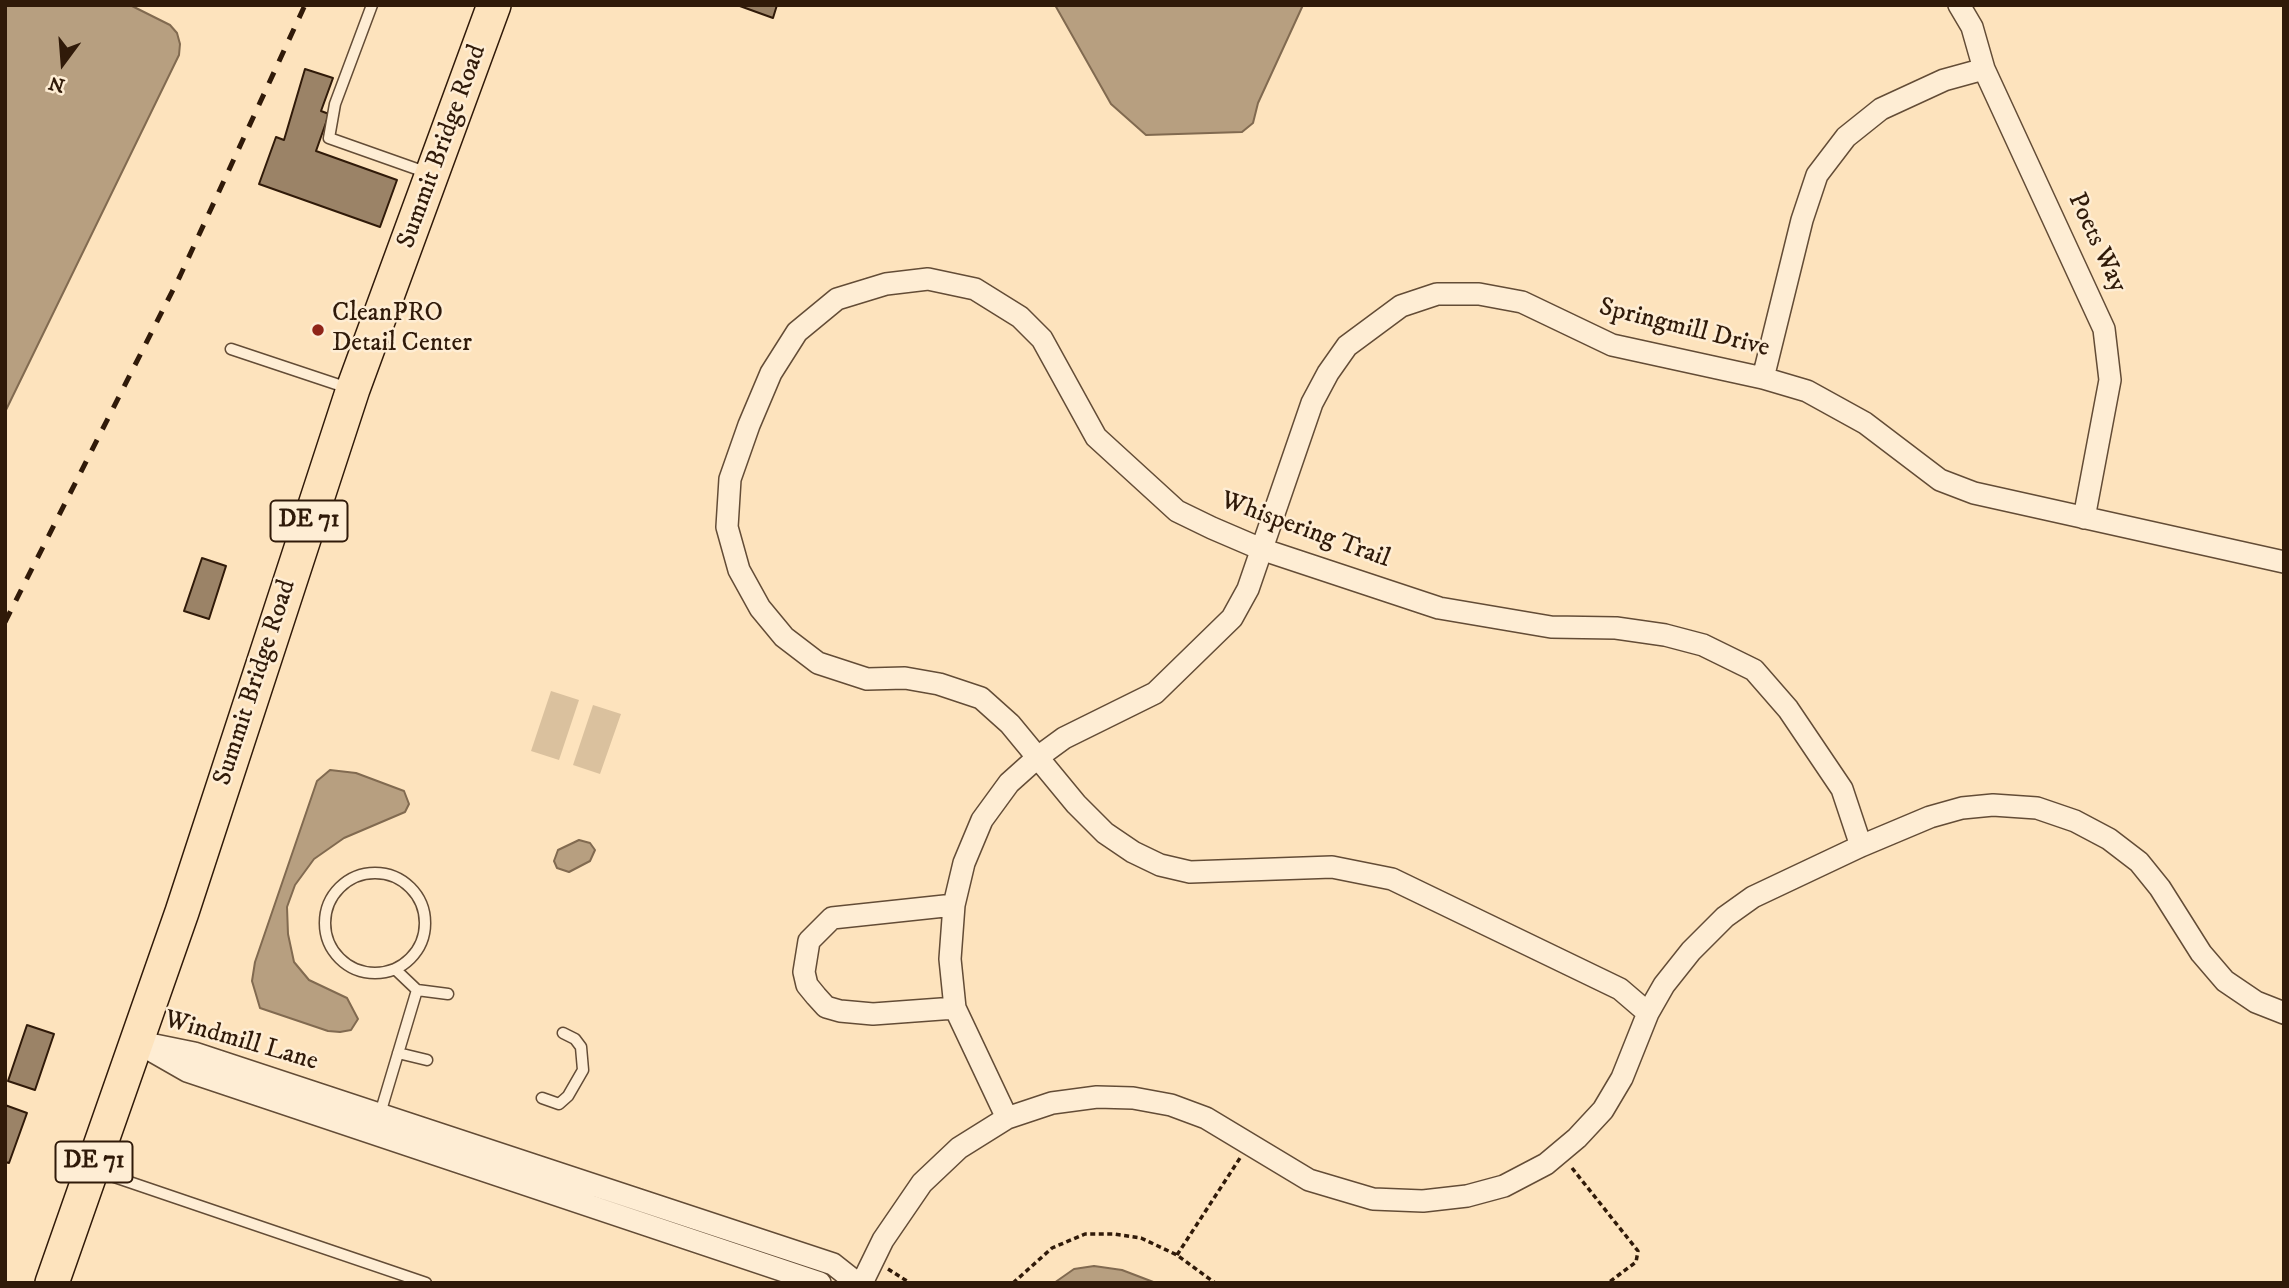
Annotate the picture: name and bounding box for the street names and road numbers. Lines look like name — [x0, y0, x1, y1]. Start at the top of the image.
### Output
street label: Summit Bridge Road — [392, 41, 494, 253]
street label: Poets Way — [2059, 188, 2133, 298]
street label: Springmill Drive — [1596, 293, 1772, 365]
street label: Whispering Trail — [1216, 486, 1394, 576]
road number: DE 71 — [270, 500, 348, 542]
street label: Summit Bridge Road — [208, 576, 304, 790]
street label: Windmill Lane — [161, 1005, 321, 1079]
road number: DE 71 — [56, 1142, 132, 1182]

